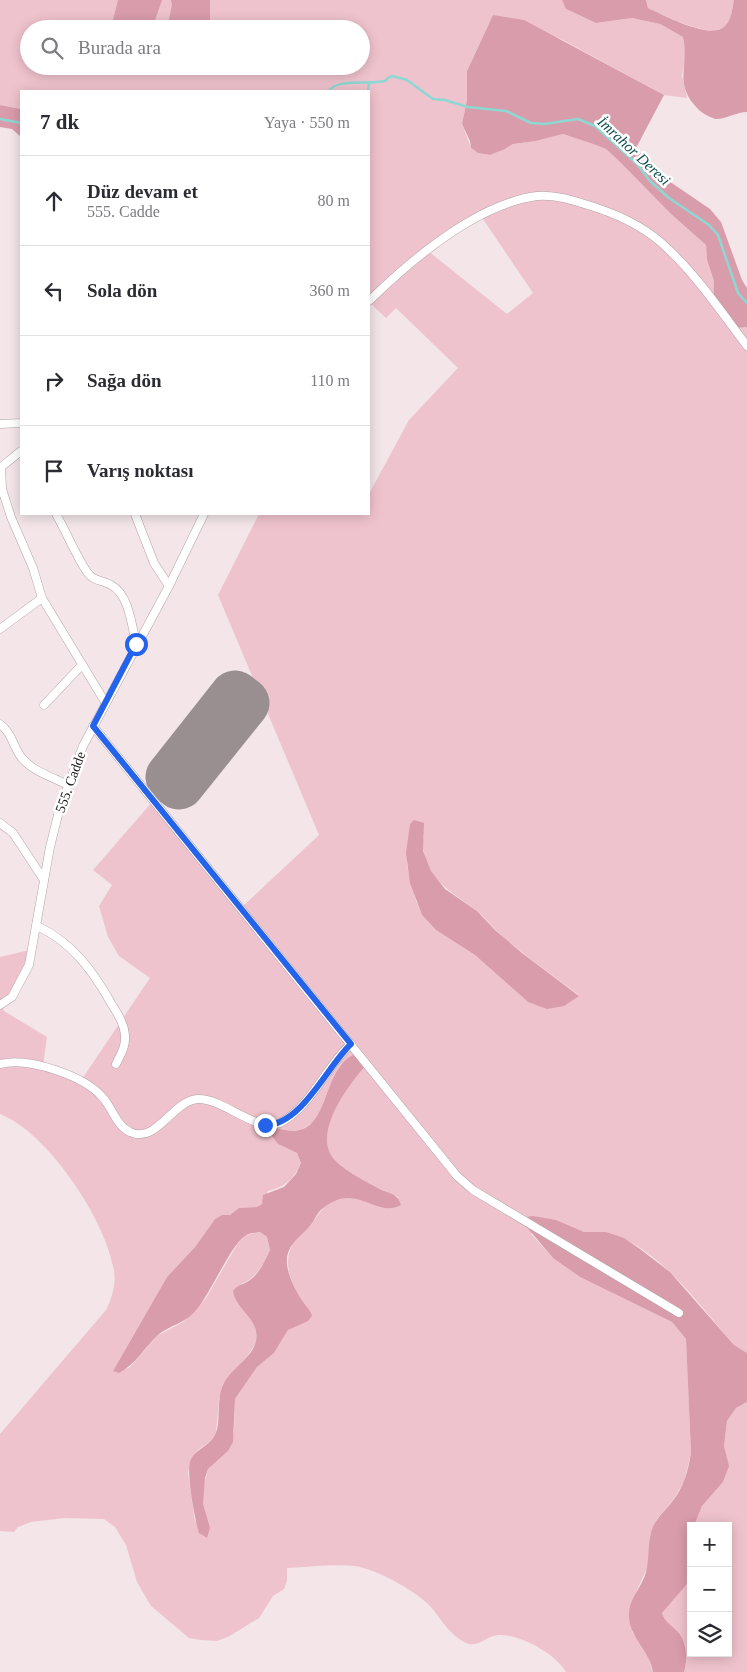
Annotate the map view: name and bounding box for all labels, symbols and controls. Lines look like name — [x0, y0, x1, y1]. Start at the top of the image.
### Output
search box — [20, 20, 370, 75]
icon: search — [38, 34, 66, 62]
text: Burada ara — [78, 37, 161, 58]
text: 7 dk — [40, 110, 79, 134]
water label: İmrahor Deresi — [594, 113, 674, 189]
text: Yaya · 550 m — [264, 114, 350, 131]
text: Düz devam et — [87, 181, 198, 202]
icon: ahead — [40, 187, 68, 215]
text: 80 m — [318, 192, 350, 209]
text: 555. Cadde — [87, 203, 160, 220]
icon: left — [40, 277, 68, 305]
text: Sola dön — [87, 280, 157, 301]
text: 360 m — [310, 282, 350, 299]
icon: right — [40, 367, 68, 395]
text: Sağa dön — [87, 370, 161, 391]
text: 110 m — [310, 372, 350, 389]
icon: arrive — [40, 457, 68, 485]
text: Varış noktası — [87, 460, 193, 481]
route start — [125, 633, 148, 656]
street label: 555. Cadde — [53, 750, 88, 815]
route end — [254, 1114, 277, 1137]
map controls — [687, 1522, 732, 1657]
button: + — [687, 1522, 732, 1567]
button: − — [687, 1567, 732, 1612]
button: layers — [687, 1612, 732, 1657]

